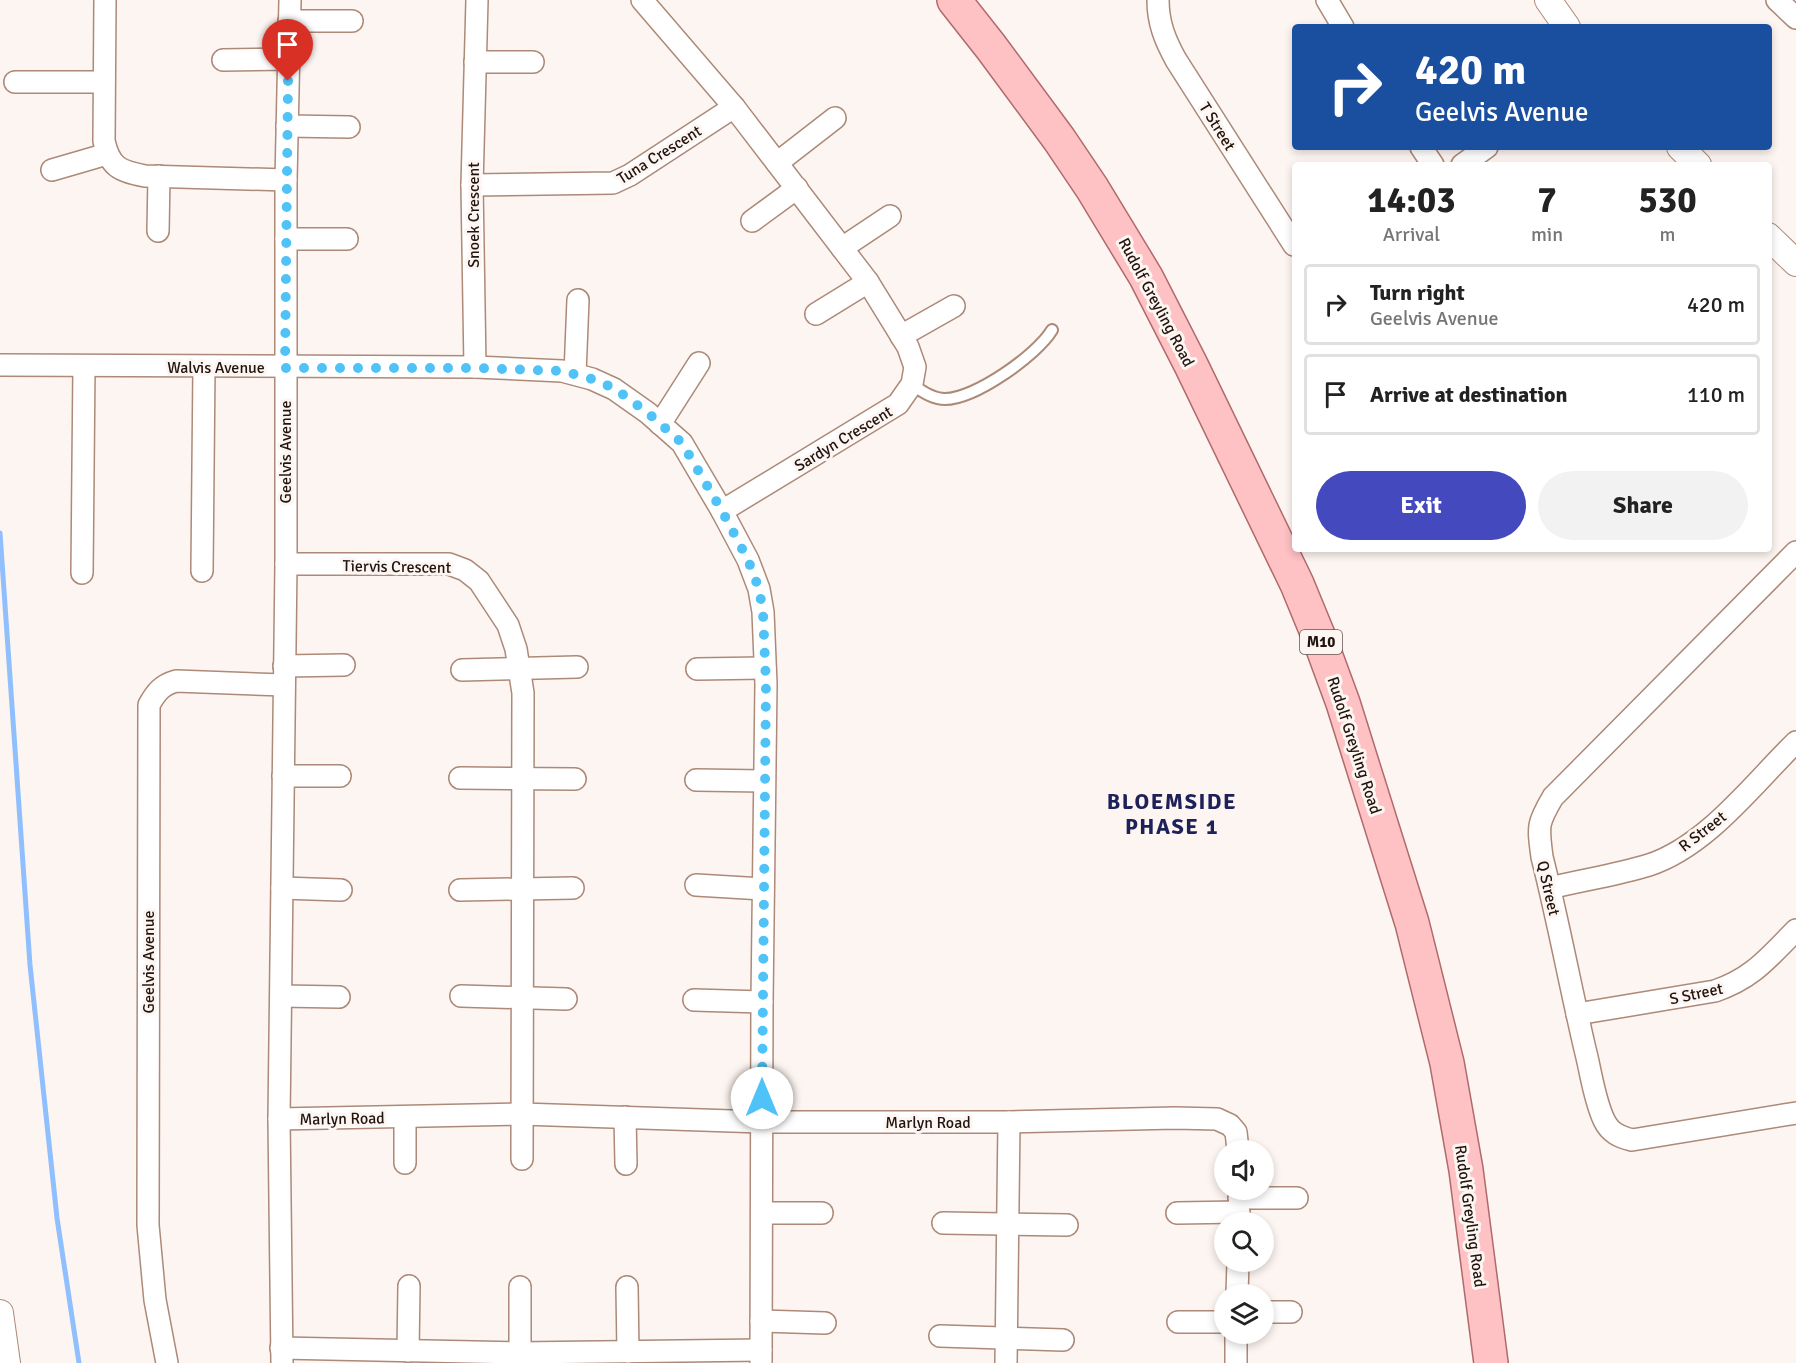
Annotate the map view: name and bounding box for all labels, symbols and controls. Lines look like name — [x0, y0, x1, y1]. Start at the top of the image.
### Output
pin — [262, 19, 313, 81]
icon: arrive — [271, 28, 304, 61]
text: 420 m — [1415, 45, 1526, 96]
icon: right — [1316, 48, 1394, 126]
text: Geelvis Avenue — [1415, 96, 1589, 129]
street label: T Street — [1195, 99, 1240, 155]
street label: Tuna Crescent — [614, 121, 706, 189]
street label: Snoek Crescent — [464, 162, 484, 268]
text: 14:03 — [1367, 178, 1456, 223]
text: 7 — [1537, 178, 1557, 223]
text: 530 — [1638, 178, 1697, 223]
text: Arrival — [1383, 222, 1440, 247]
text: min — [1531, 222, 1563, 247]
text: m — [1660, 222, 1676, 247]
street label: Rudolf Greyling Road — [1114, 234, 1199, 370]
text: Turn right — [1370, 279, 1465, 306]
icon: right — [1319, 288, 1352, 321]
text: 420 m — [1687, 291, 1745, 318]
text: Geelvis Avenue — [1370, 306, 1499, 331]
street label: Walvis Avenue — [167, 358, 265, 378]
icon: arrive — [1319, 378, 1352, 411]
text: Arrive at destination — [1370, 381, 1567, 408]
text: 110 m — [1687, 381, 1745, 408]
street label: Geelvis Avenue — [276, 401, 296, 503]
street label: Sardyn Crescent — [791, 401, 897, 476]
button: Exit — [1316, 471, 1526, 540]
button: Share — [1538, 471, 1748, 540]
street label: Tiervis Crescent — [343, 556, 452, 578]
road number: M10 — [1300, 630, 1342, 654]
street label: Rudolf Greyling Road — [1322, 674, 1386, 817]
district label: BLOEMSIDE PHASE 1 — [1107, 788, 1237, 840]
street label: R Street — [1675, 807, 1731, 857]
street label: Q Street — [1532, 859, 1564, 918]
street label: Geelvis Avenue — [139, 911, 159, 1013]
street label: S Street — [1668, 978, 1725, 1009]
position arrow — [730, 1066, 794, 1130]
street label: Marlyn Road — [299, 1108, 385, 1130]
street label: Marlyn Road — [885, 1113, 971, 1133]
map controls — [1214, 1140, 1274, 1344]
button: sound — [1214, 1140, 1274, 1200]
street label: Rudolf Greyling Road — [1450, 1144, 1490, 1289]
button: search — [1214, 1212, 1274, 1272]
button: layers — [1214, 1284, 1274, 1344]

